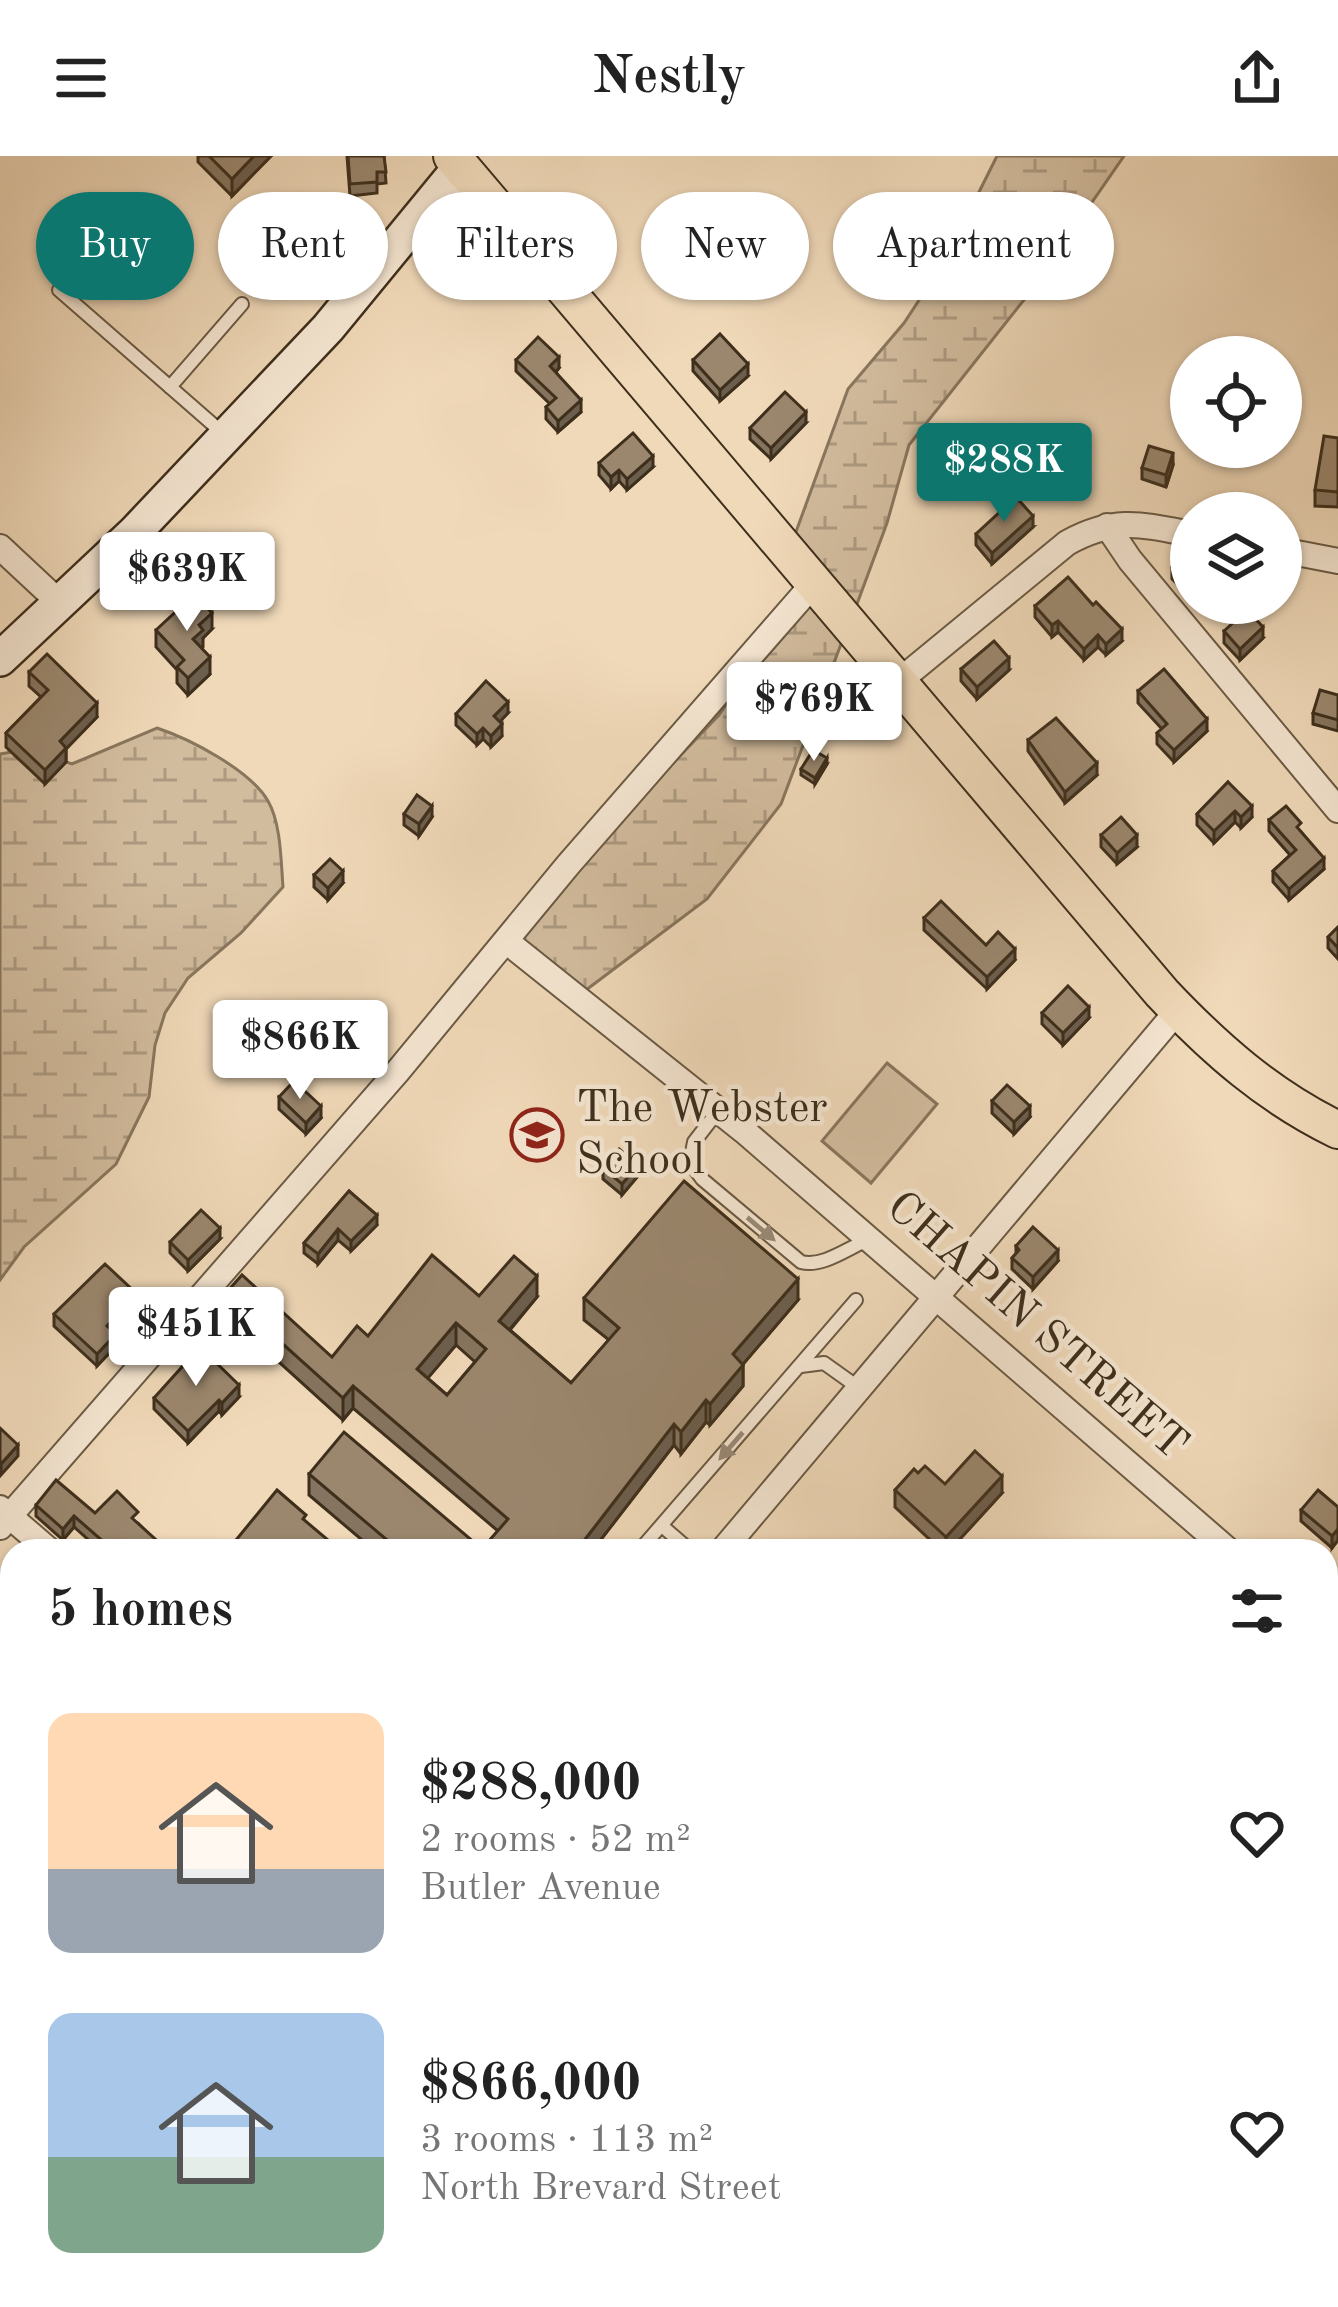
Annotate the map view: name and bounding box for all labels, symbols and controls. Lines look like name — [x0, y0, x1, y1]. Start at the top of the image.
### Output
icon: menu — [48, 45, 114, 111]
icon: share — [1224, 45, 1290, 111]
text: Nestly — [592, 51, 746, 105]
chip: Buy — [36, 192, 194, 300]
chip: Rent — [218, 192, 388, 300]
chip: Filters — [412, 192, 617, 300]
chip: New — [641, 192, 809, 300]
chip: Apartment — [833, 192, 1114, 300]
map controls — [1170, 336, 1302, 624]
button: locate — [1170, 336, 1302, 468]
pin: $288K — [920, 423, 1088, 525]
text: $288K — [944, 442, 1064, 481]
button: layers — [1170, 492, 1302, 624]
pin: $639K — [103, 532, 271, 634]
text: $639K — [127, 551, 247, 590]
pin: $769K — [730, 662, 898, 764]
text: $769K — [754, 681, 874, 720]
pin: $866K — [216, 1000, 384, 1102]
text: $866K — [240, 1019, 360, 1058]
place label: The Webster School — [576, 1087, 828, 1184]
school or university icon: The Webster School — [509, 1107, 565, 1163]
street label: CHAPIN STREET — [877, 1185, 1195, 1469]
one-way arrow — [746, 1215, 776, 1241]
pin: $451K — [112, 1287, 280, 1389]
text: $451K — [136, 1306, 256, 1345]
one-way arrow — [718, 1431, 745, 1461]
icon: filters — [1224, 1578, 1290, 1644]
text: 5 homes — [48, 1586, 233, 1637]
text: $288,000 — [420, 1760, 641, 1811]
icon: home — [144, 1761, 288, 1905]
icon: heart — [1224, 1800, 1290, 1866]
text: 2 rooms · 52 m² — [420, 1821, 691, 1860]
text: Butler Avenue — [420, 1869, 661, 1908]
text: $866,000 — [420, 2060, 641, 2111]
icon: home — [144, 2061, 288, 2205]
icon: heart — [1224, 2100, 1290, 2166]
text: 3 rooms · 113 m² — [420, 2121, 713, 2160]
text: North Brevard Street — [420, 2169, 781, 2208]

